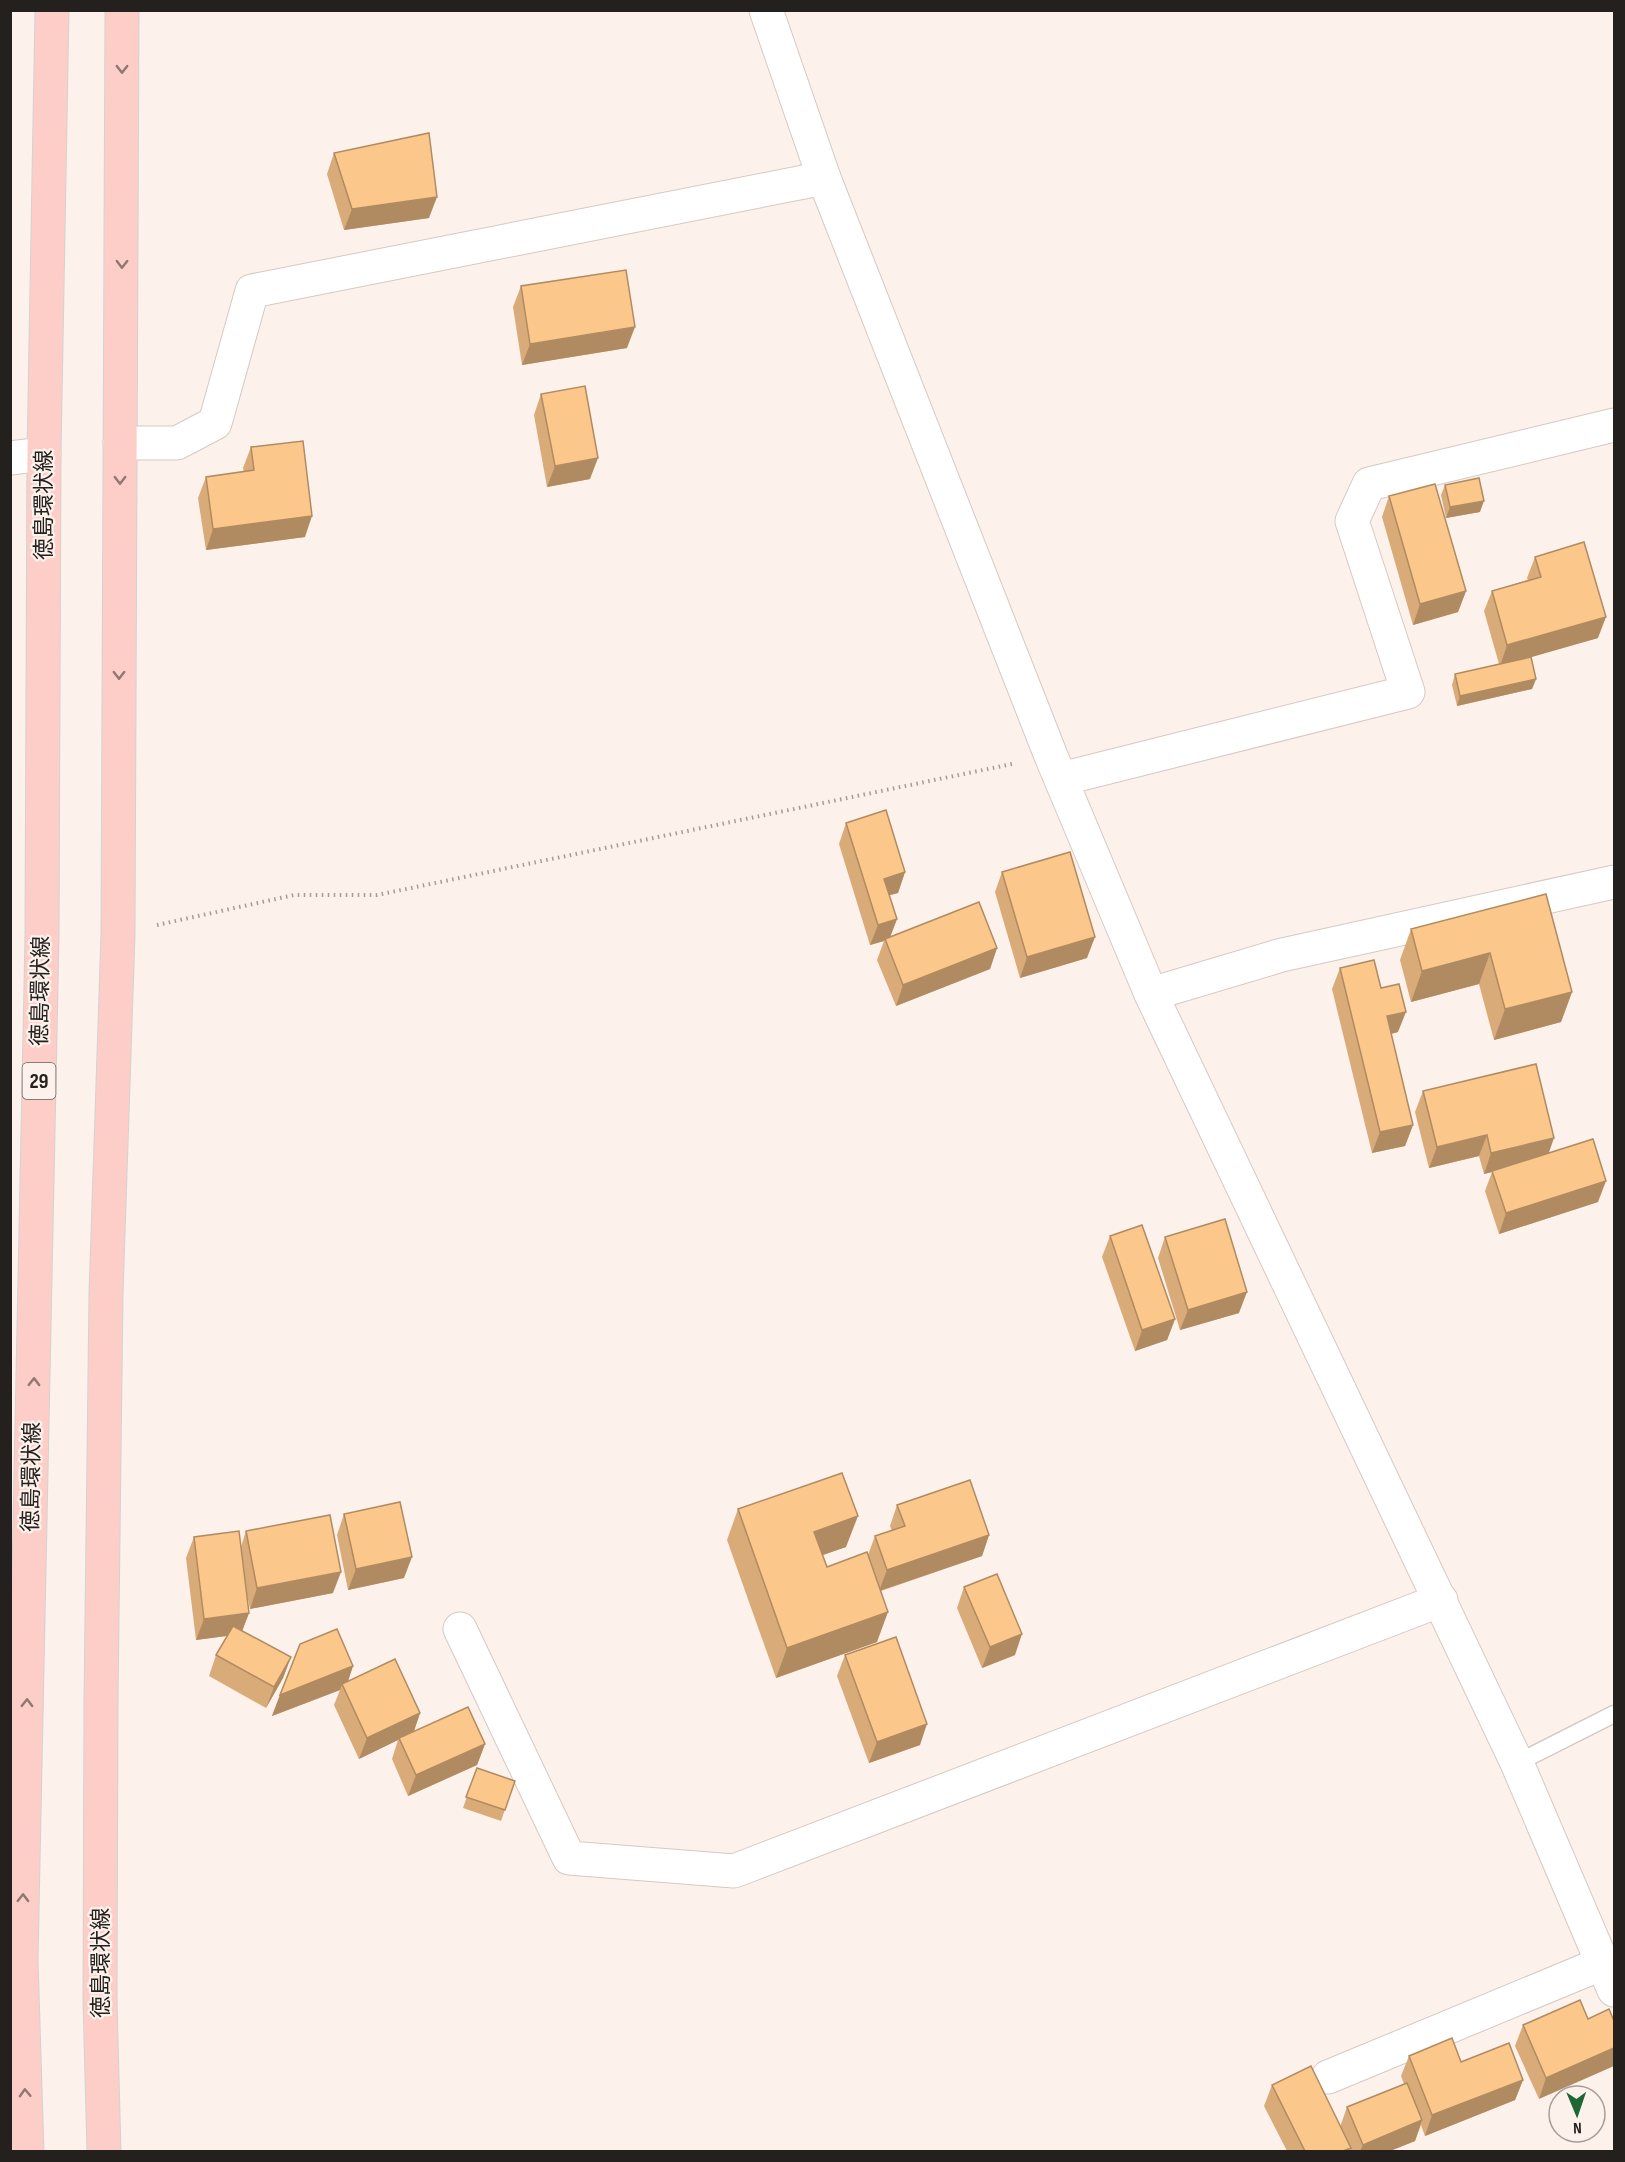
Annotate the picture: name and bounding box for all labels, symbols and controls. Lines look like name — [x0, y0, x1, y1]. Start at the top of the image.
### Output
one-way arrow — [116, 64, 128, 73]
one-way arrow — [116, 259, 128, 268]
street label: 徳島環状線 — [31, 450, 58, 560]
one-way arrow — [114, 475, 126, 484]
one-way arrow — [113, 670, 125, 679]
street label: 徳島環状線 — [27, 936, 55, 1046]
road number: 29 — [22, 1063, 56, 1099]
one-way arrow — [28, 1378, 40, 1387]
street label: 徳島環状線 — [18, 1422, 46, 1532]
one-way arrow — [21, 1699, 33, 1708]
one-way arrow — [16, 1894, 29, 1903]
street label: 徳島環状線 — [88, 1908, 115, 2018]
north arrow — [1547, 2084, 1607, 2144]
one-way arrow — [19, 2089, 32, 2098]
text: N — [1573, 2118, 1582, 2137]

